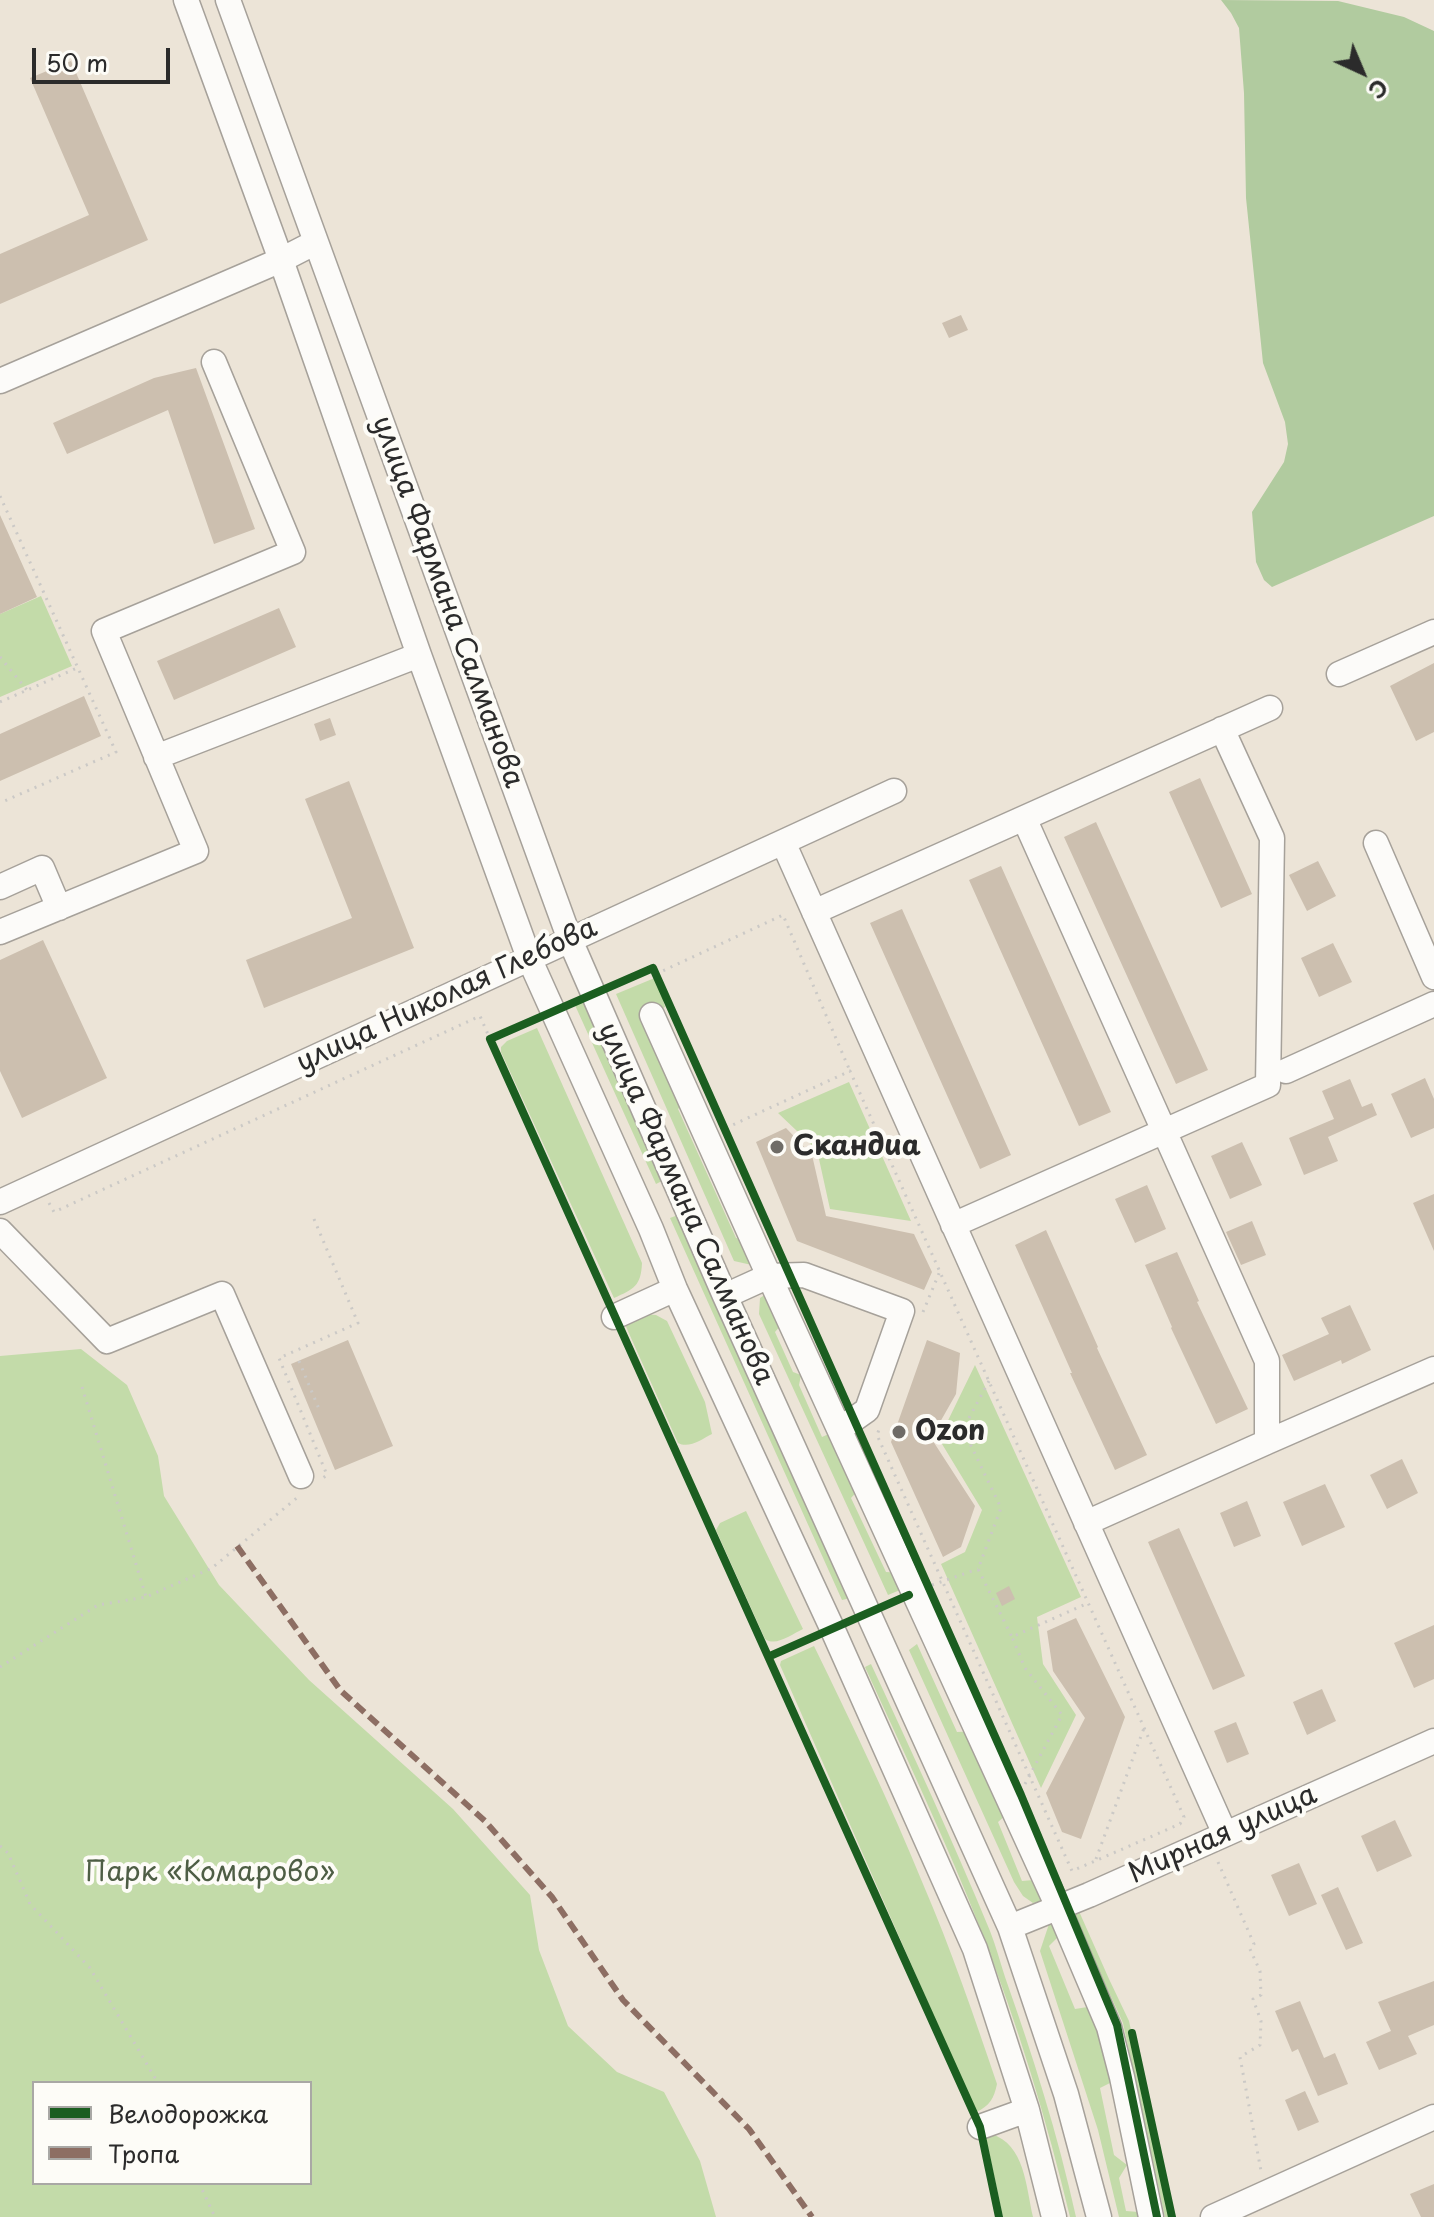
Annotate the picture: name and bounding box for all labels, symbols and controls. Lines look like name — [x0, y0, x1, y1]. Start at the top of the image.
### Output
scale bar — [36, 32, 174, 82]
north arrow — [1322, 32, 1402, 112]
text: 50 m — [46, 44, 108, 80]
text: С — [1362, 72, 1396, 107]
street label: улица Фармана Салманова — [364, 412, 530, 792]
street label: улица Николая Глебова — [291, 912, 603, 1080]
street label: улица Фармана Салманова — [590, 1018, 780, 1390]
place label: Скандиа — [793, 1130, 921, 1164]
marker: Скандиа — [768, 1138, 786, 1156]
place label: Ozon — [915, 1415, 985, 1449]
marker: Ozon — [890, 1423, 908, 1441]
street label: Мирная улица — [1124, 1779, 1322, 1891]
park label: Парк «Комарово» — [85, 1856, 335, 1890]
legend — [32, 2081, 312, 2185]
text: Велодорожка — [108, 2095, 268, 2131]
text: Тропа — [108, 2135, 179, 2171]

